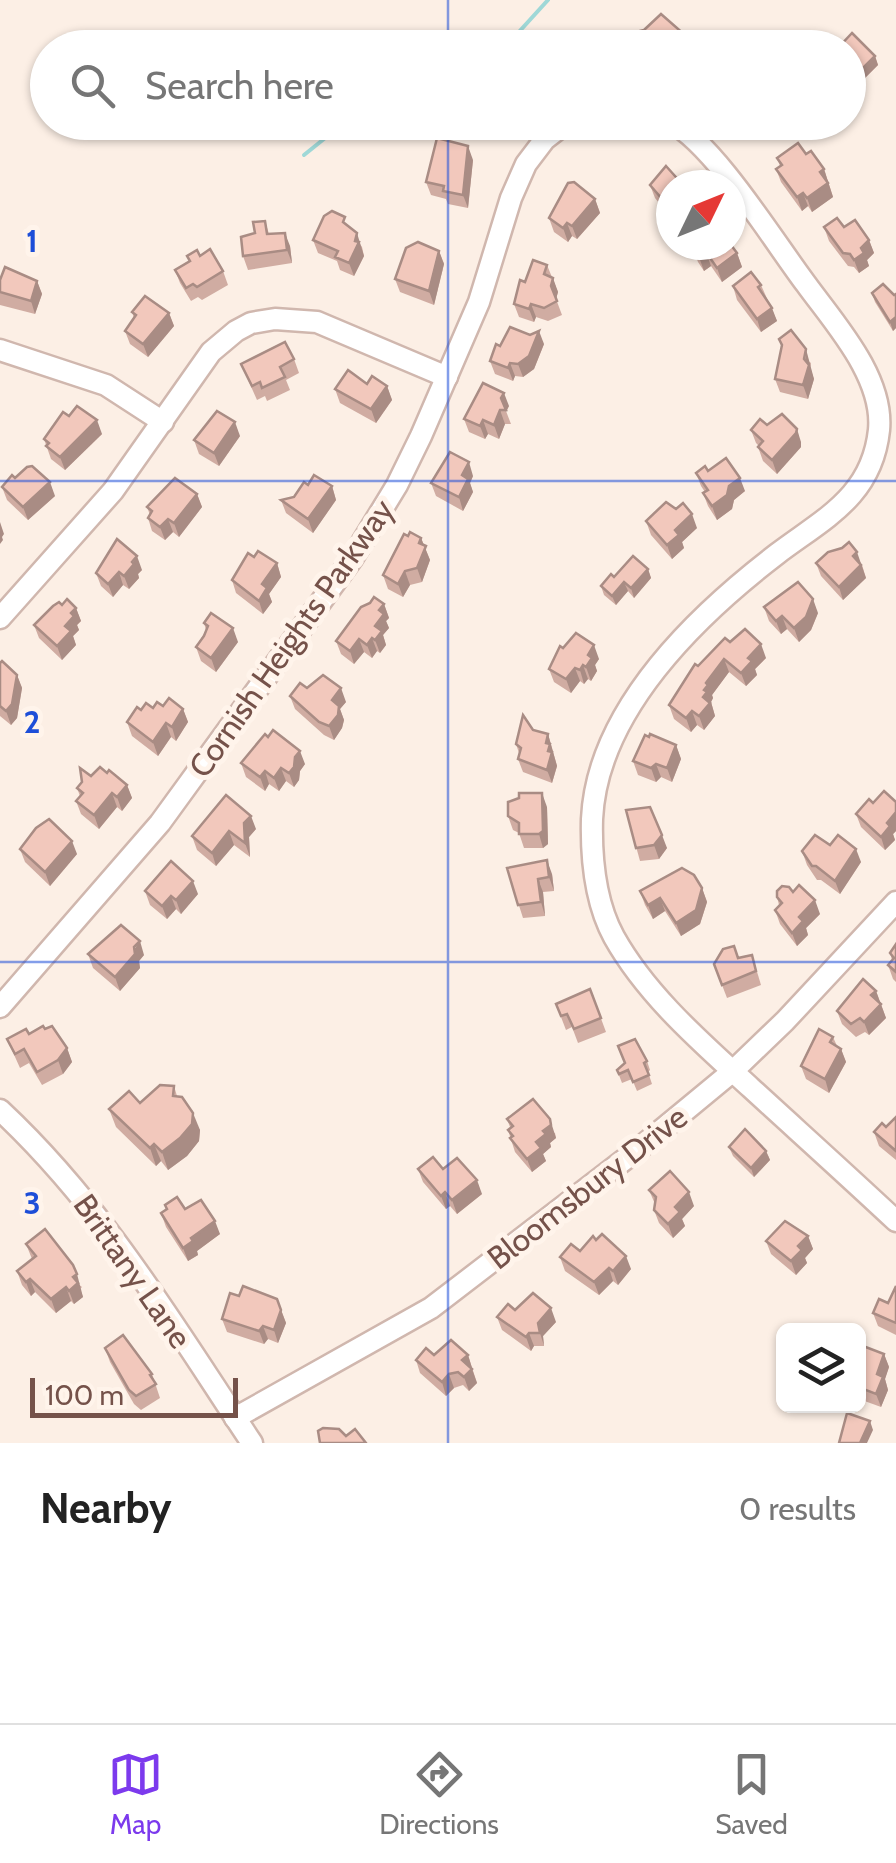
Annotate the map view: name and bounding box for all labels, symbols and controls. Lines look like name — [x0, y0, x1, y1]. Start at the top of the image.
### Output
search box — [30, 30, 866, 140]
icon: search — [65, 58, 120, 113]
text: Search here — [145, 62, 334, 109]
north arrow — [656, 170, 746, 260]
text: 1 — [26, 221, 38, 260]
street label: Cornish Heights Parkway — [180, 491, 402, 785]
text: 2 — [24, 702, 40, 741]
street label: Bloomsbury Drive — [479, 1097, 695, 1277]
text: 3 — [23, 1183, 41, 1222]
street label: Brittany Lane — [66, 1186, 200, 1356]
map controls — [776, 1323, 866, 1413]
button: layers — [776, 1323, 866, 1413]
scale bar — [30, 1373, 238, 1418]
text: 100 m — [45, 1378, 124, 1412]
text: Nearby — [40, 1482, 172, 1534]
text: 0 results — [739, 1489, 856, 1528]
tab: Map — [108, 1747, 163, 1841]
tab: Directions — [379, 1747, 499, 1841]
tab: Saved — [715, 1747, 788, 1841]

